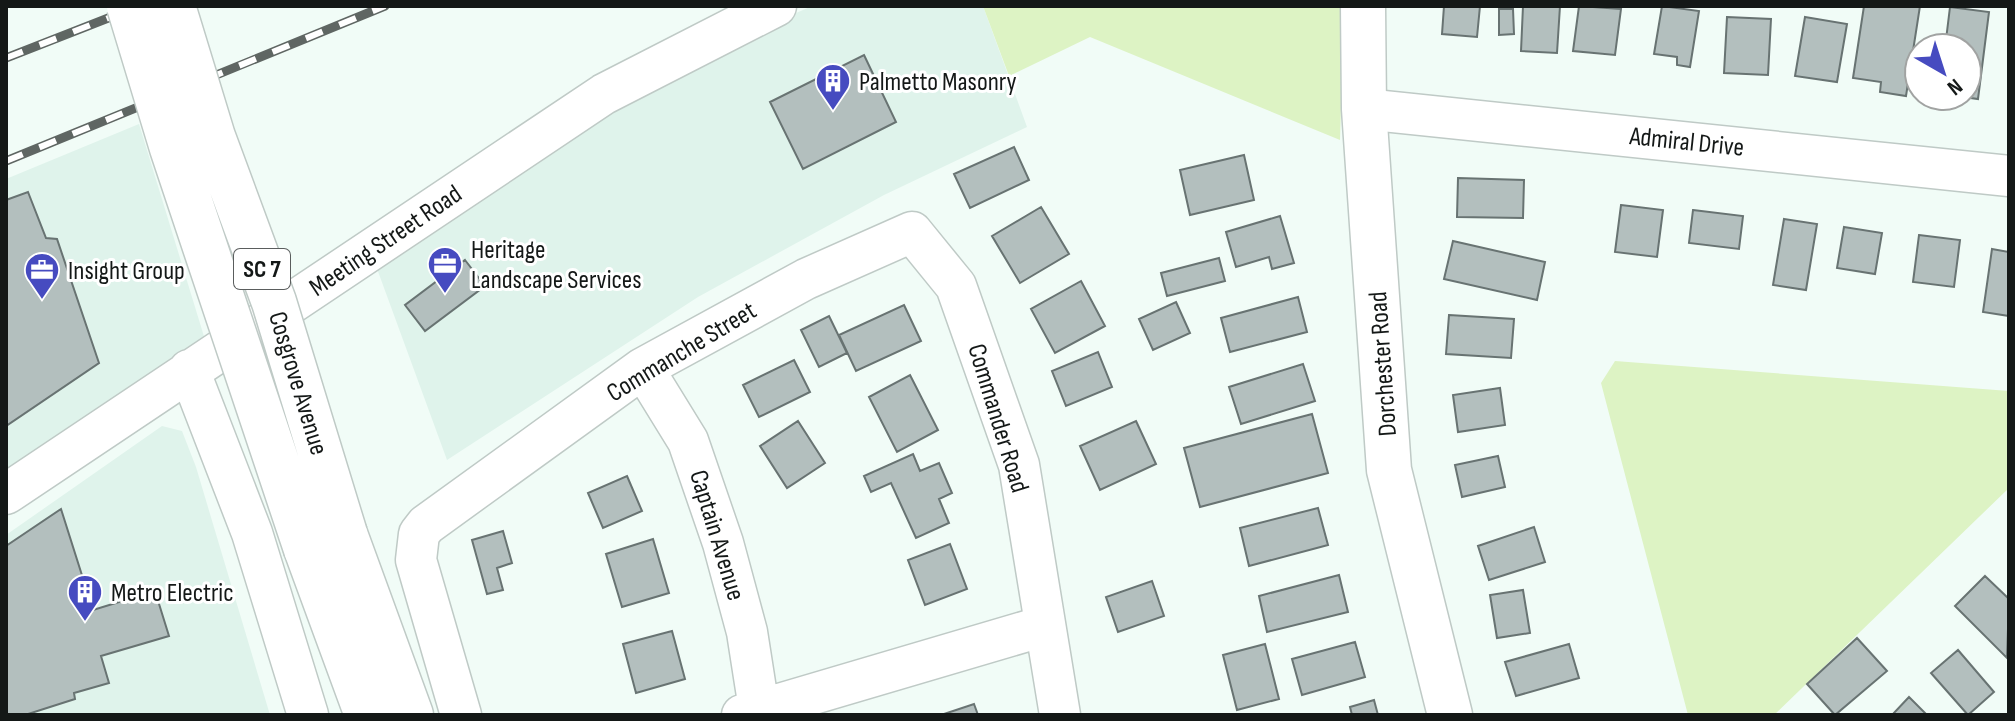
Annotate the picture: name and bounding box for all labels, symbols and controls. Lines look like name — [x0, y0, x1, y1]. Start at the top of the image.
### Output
north arrow — [1903, 32, 1983, 112]
building icon: Palmetto Masonry — [814, 62, 852, 112]
place label: Palmetto Masonry — [859, 67, 1017, 98]
text: N — [1942, 72, 1968, 101]
street label: Admiral Drive — [1627, 121, 1745, 164]
street label: Meeting Street Road — [304, 179, 468, 304]
place label: Heritage Landscape Services — [471, 235, 642, 296]
office icon: Heritage Landscape Services — [426, 245, 464, 295]
road number: SC 7 — [234, 249, 290, 289]
office icon: Insight Group — [23, 251, 61, 301]
place label: Insight Group — [68, 256, 185, 287]
street label: Dorchester Road — [1363, 290, 1404, 437]
street label: Commanche Street — [601, 296, 762, 409]
street label: Cosgrove Avenue — [261, 308, 334, 459]
street label: Commander Road — [960, 340, 1035, 497]
street label: Captain Avenue — [682, 467, 751, 604]
building icon: Metro Electric — [66, 573, 104, 623]
place label: Metro Electric — [111, 578, 234, 609]

